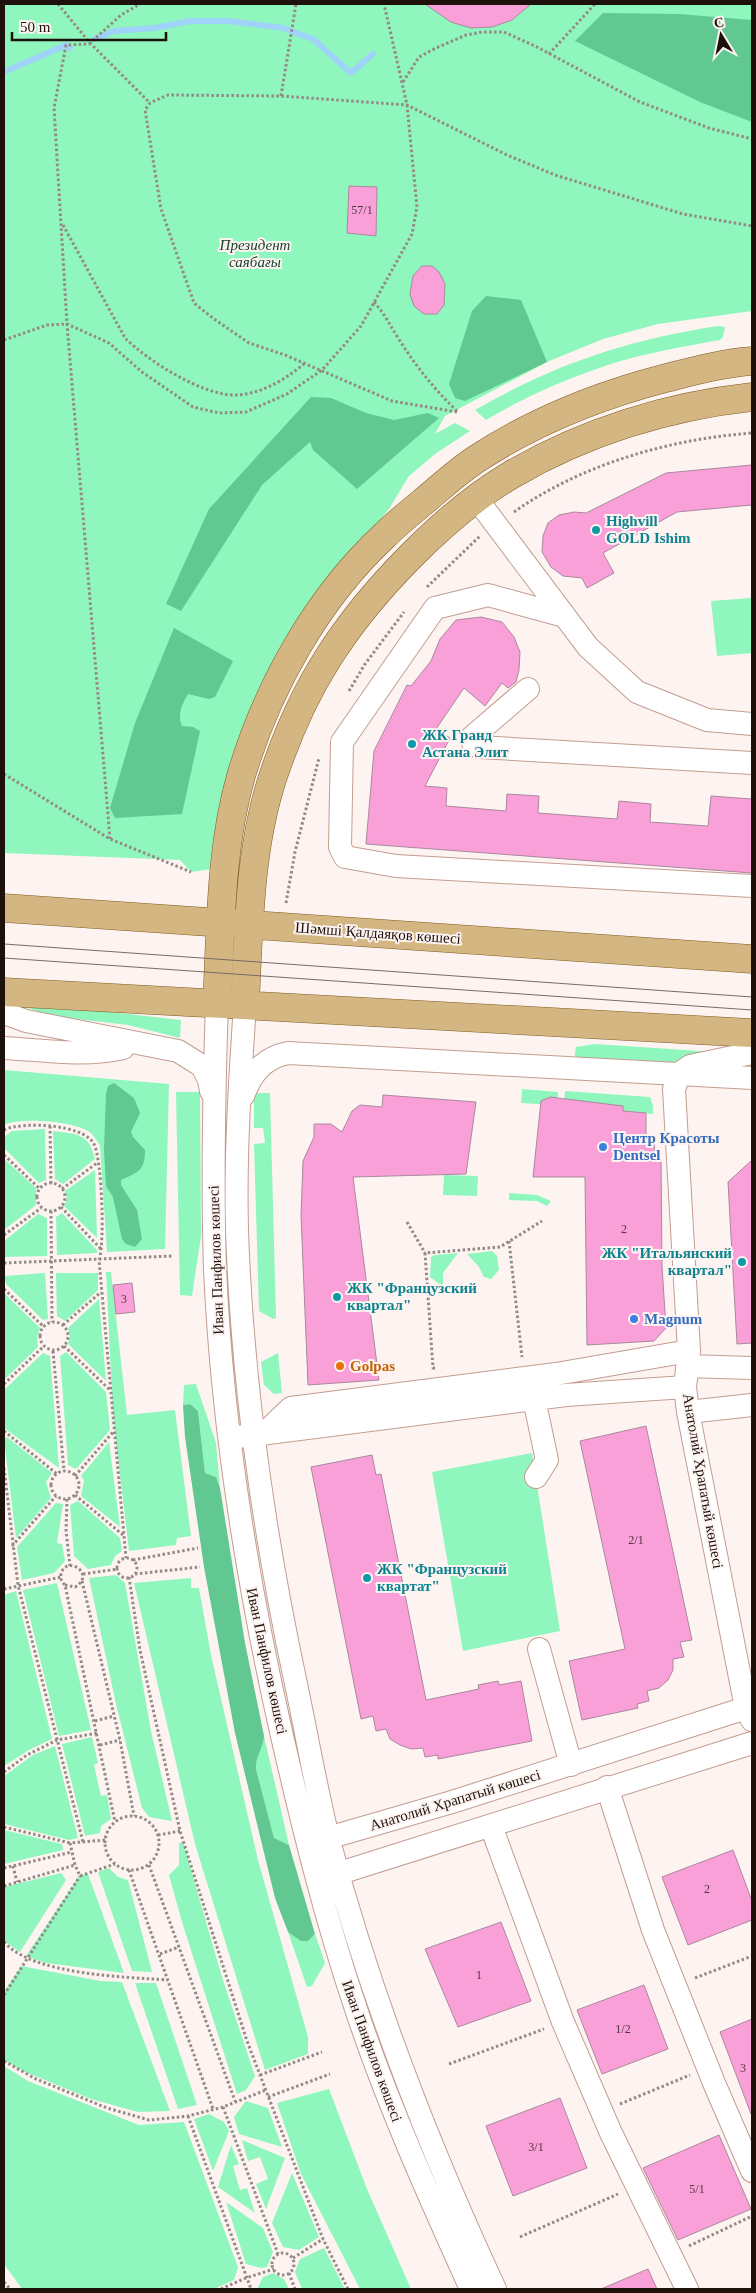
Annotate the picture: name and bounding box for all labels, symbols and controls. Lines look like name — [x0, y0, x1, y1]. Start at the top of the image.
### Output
scale bar — [12, 10, 166, 42]
north arrow — [696, 10, 746, 60]
text: С — [713, 14, 725, 31]
text: 50 m — [20, 19, 51, 35]
house number: 57/1 — [351, 203, 373, 217]
park label: Президент саябағы — [219, 237, 291, 270]
place label: Highvill GOLD Ishim — [606, 513, 691, 546]
marker: Highvill GOLD Ishim — [590, 524, 602, 536]
place label: ЖК Гранд Астана Элит — [422, 727, 509, 760]
marker: ЖК Гранд Астана Элит — [406, 738, 418, 750]
street label: Шәмші Қалдаяқов көшесі — [295, 919, 461, 947]
place label: Центр Красоты Dentsel — [613, 1130, 720, 1163]
marker: Центр Красоты Dentsel — [597, 1141, 609, 1153]
street label: Иван Панфилов көшесі — [205, 1185, 227, 1335]
house number: 2 — [621, 1222, 627, 1236]
place label: ЖК "Итальянский квартал" — [602, 1245, 732, 1278]
marker: ЖК "Итальянский квартал" — [736, 1256, 748, 1268]
place label: ЖК "Французский квартал" — [347, 1280, 477, 1313]
marker: ЖК "Французский квартал" — [331, 1291, 343, 1303]
house number: 3 — [121, 1292, 127, 1306]
place label: Magnum — [644, 1311, 703, 1327]
marker: Magnum — [628, 1313, 640, 1325]
place label: Golpas — [350, 1358, 395, 1374]
marker: Golpas — [334, 1360, 346, 1372]
street label: Анатолий Храпатый көшесі — [680, 1392, 726, 1570]
house number: 2/1 — [628, 1533, 644, 1547]
place label: ЖК "Французский квартат" — [377, 1561, 507, 1594]
marker: ЖК "Французский квартат" — [361, 1572, 373, 1584]
street label: Иван Панфилов көшесі — [244, 1586, 290, 1736]
street label: Анатолий Храпатый көшесі — [368, 1766, 542, 1834]
house number: 2 — [704, 1882, 710, 1896]
house number: 1 — [476, 1968, 482, 1982]
street label: Иван Панфилов көшесі — [339, 1978, 405, 2124]
house number: 1/2 — [615, 2022, 631, 2036]
house number: 3 — [740, 2061, 746, 2075]
house number: 3/1 — [528, 2140, 544, 2154]
house number: 5/1 — [689, 2182, 705, 2196]

